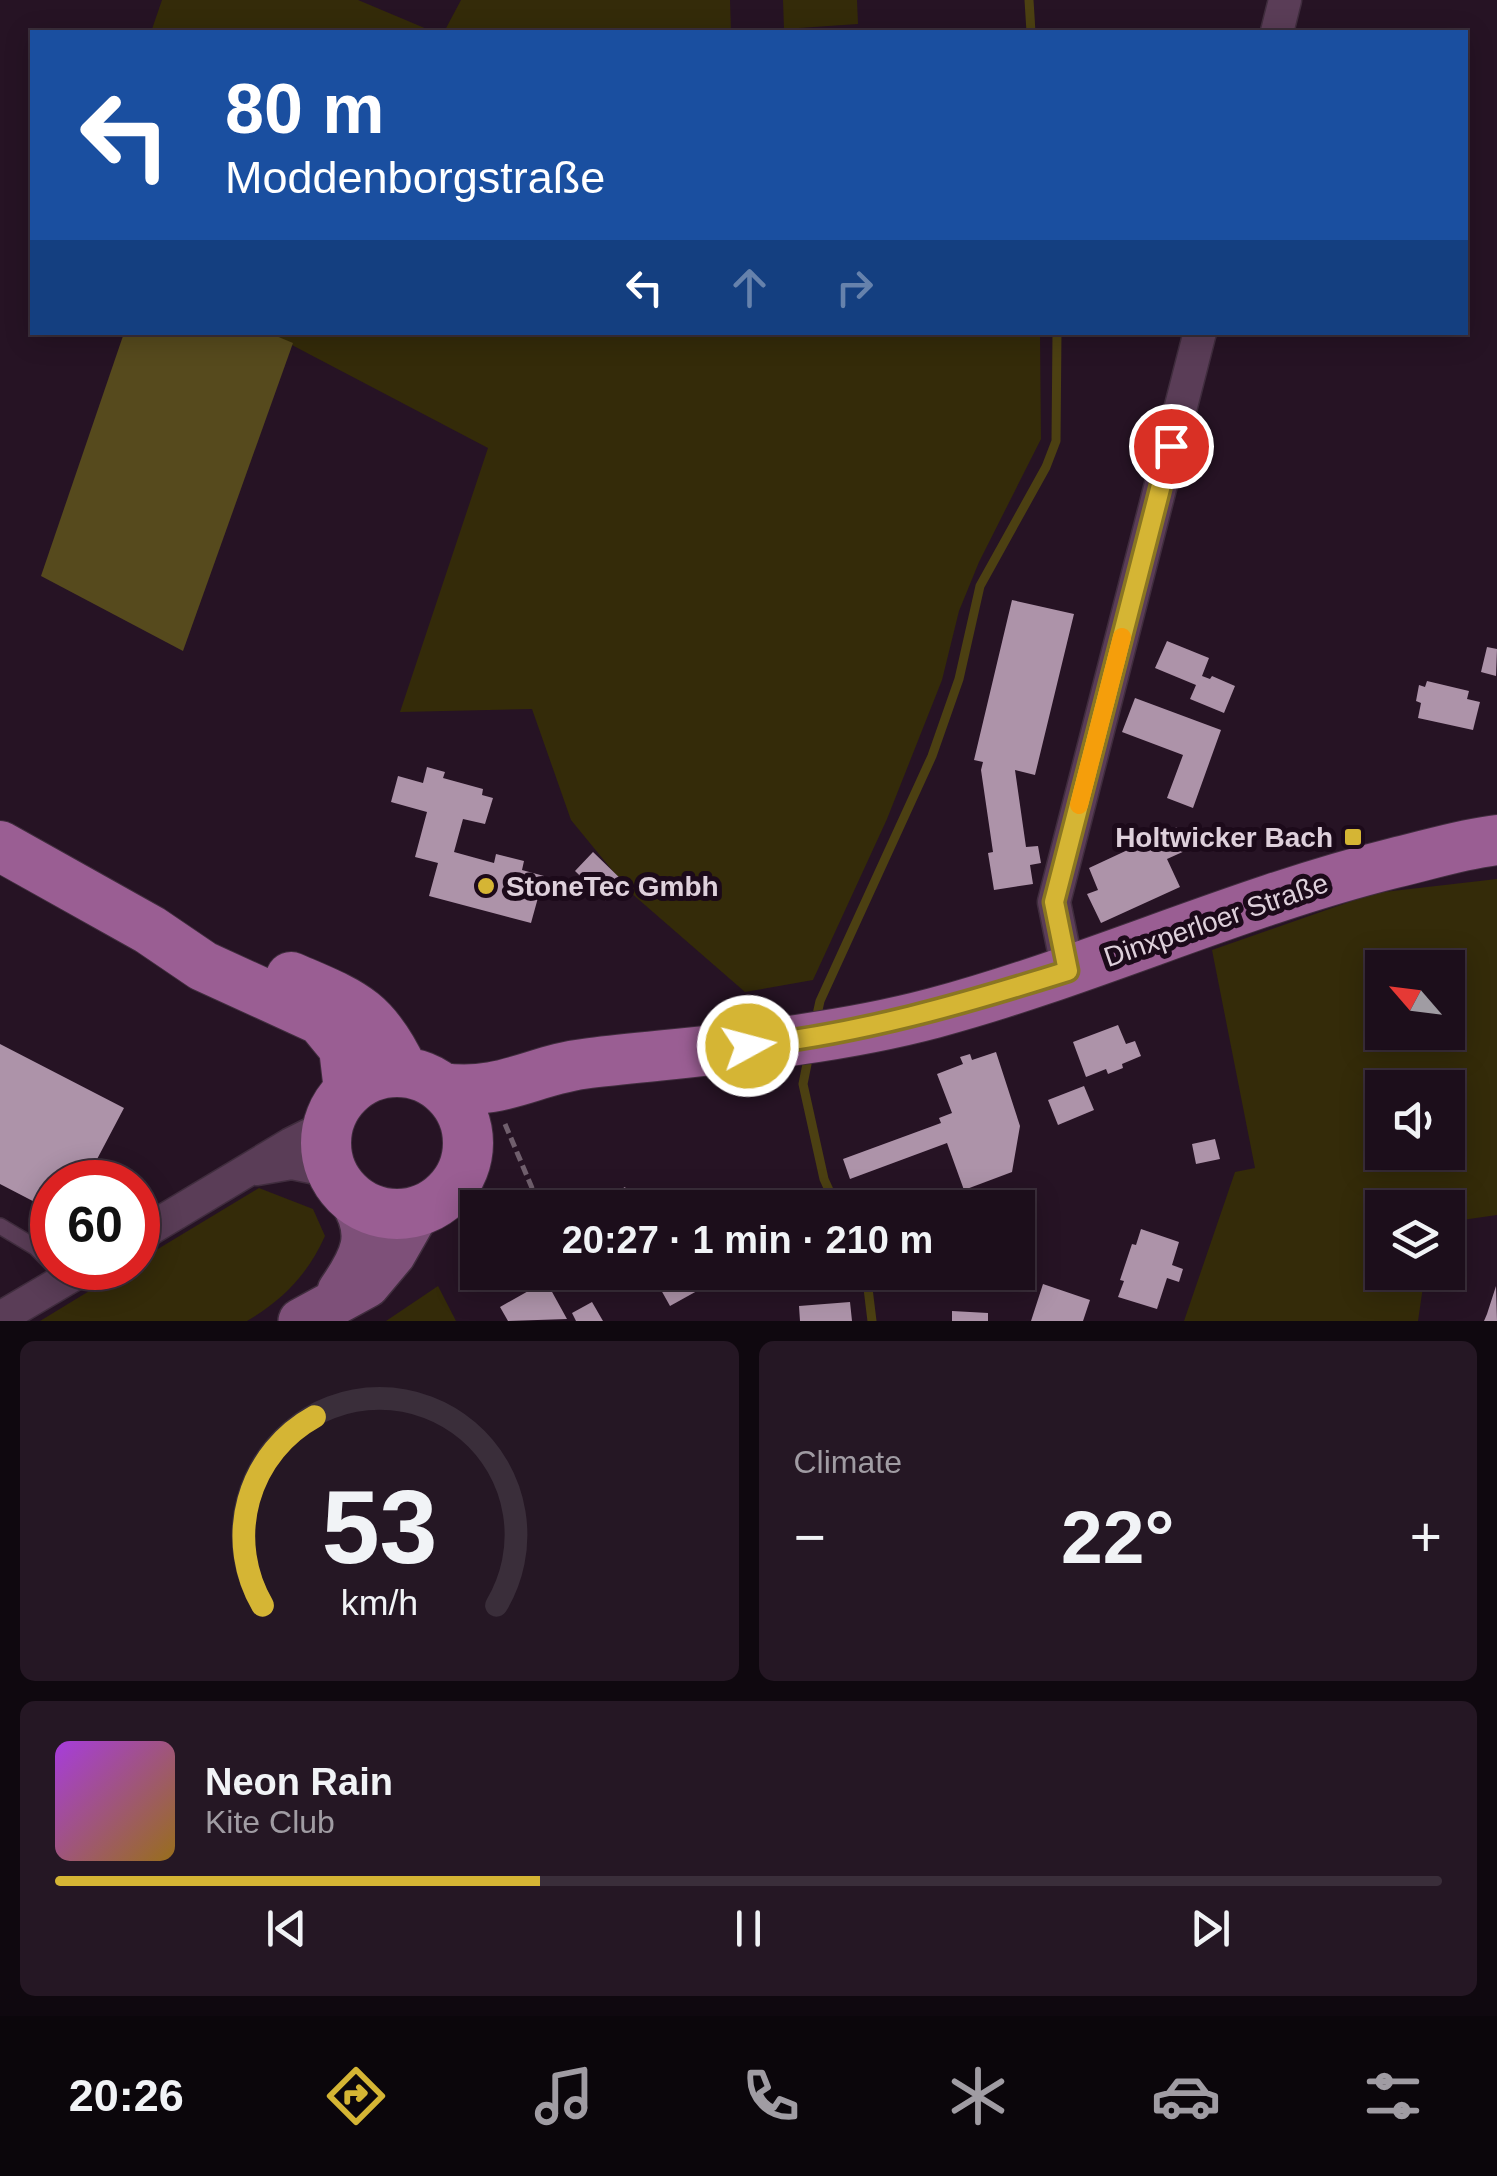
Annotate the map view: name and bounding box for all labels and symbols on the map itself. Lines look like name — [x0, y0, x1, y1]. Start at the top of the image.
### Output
pin — [1129, 404, 1214, 489]
place label: Holtwicker Bach — [1115, 822, 1333, 853]
marker: Holtwicker Bach — [1342, 826, 1364, 848]
street label: Dinxperloer Straße — [1100, 867, 1332, 973]
place label: StoneTec Gmbh — [506, 871, 719, 902]
marker: StoneTec Gmbh — [475, 875, 497, 897]
north arrow — [1365, 950, 1465, 1050]
position arrow — [696, 994, 800, 1098]
speed limit sign: 60 — [30, 1160, 160, 1290]

